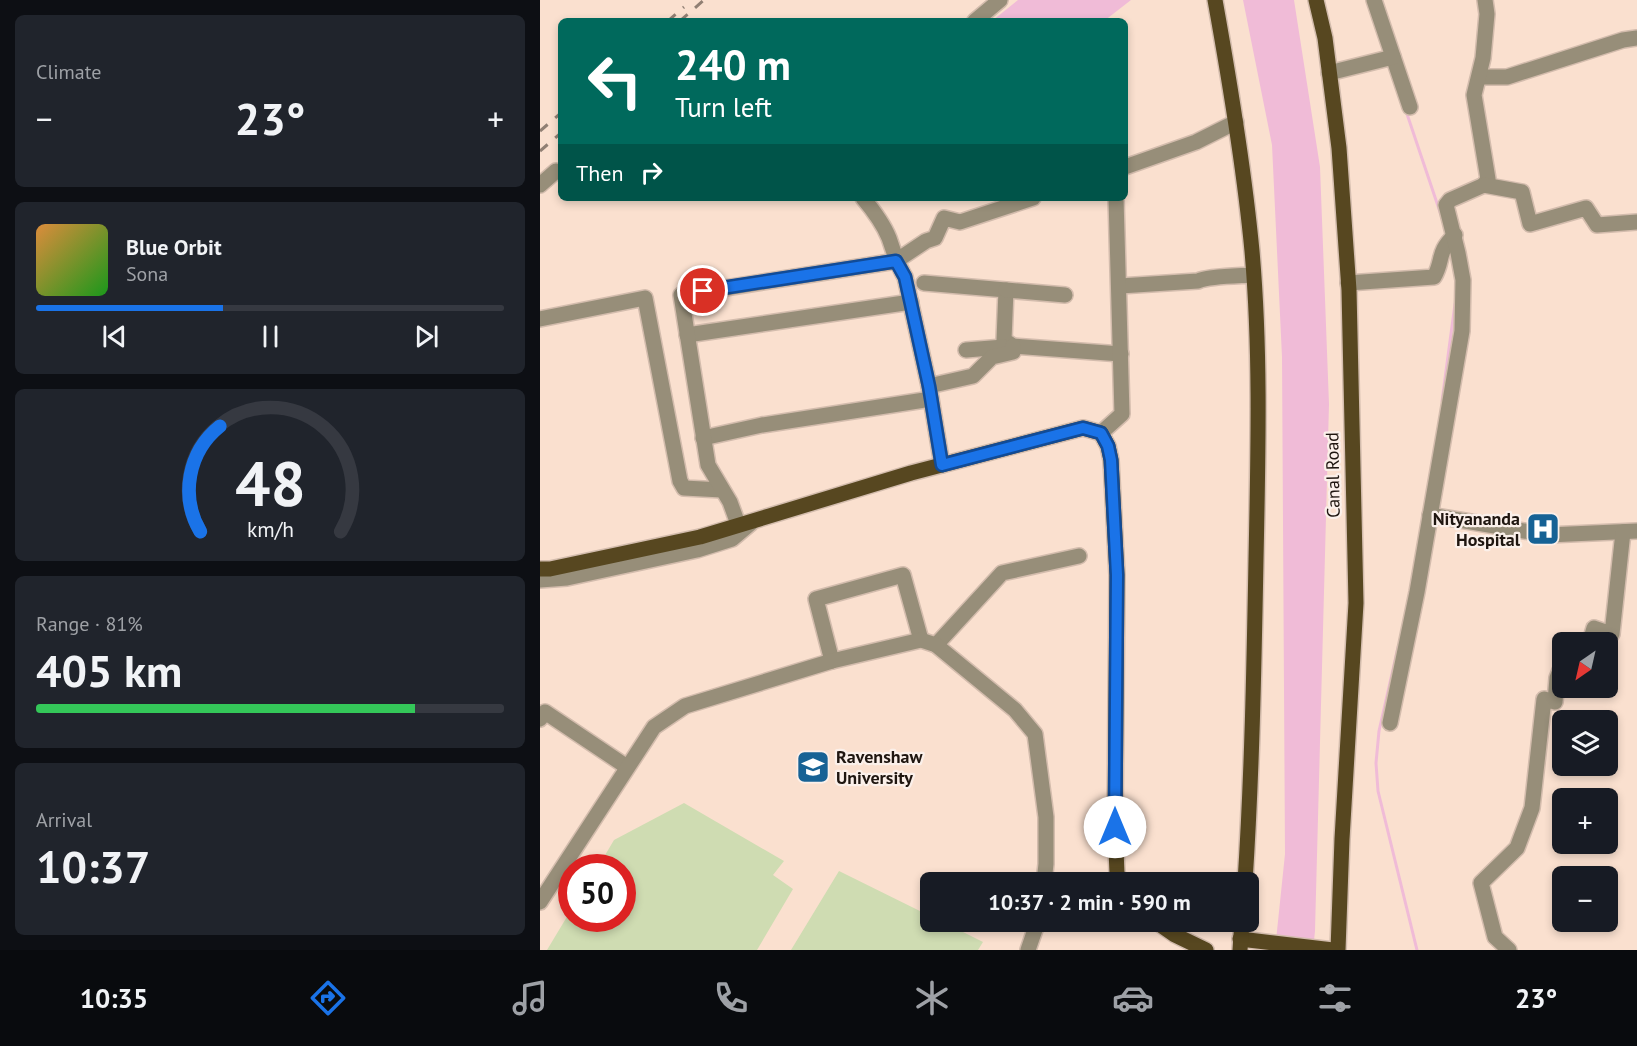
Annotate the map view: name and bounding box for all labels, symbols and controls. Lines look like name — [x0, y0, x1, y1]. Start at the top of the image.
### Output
text: 240 m — [675, 37, 791, 92]
icon: left — [576, 42, 654, 120]
text: Climate — [36, 59, 102, 85]
text: 23° — [235, 89, 305, 147]
text: Turn left — [675, 90, 772, 124]
text: − — [36, 97, 53, 140]
text: + — [487, 97, 504, 140]
icon: right — [635, 156, 668, 189]
text: Then — [576, 159, 623, 187]
text: Blue Orbit — [126, 233, 222, 261]
text: Sona — [126, 261, 168, 287]
pin — [677, 265, 728, 316]
icon: arrive — [686, 274, 719, 307]
icon: previous — [98, 320, 131, 353]
icon: pause — [254, 320, 287, 353]
icon: next — [410, 320, 443, 353]
street label: Canal Road — [1320, 432, 1345, 518]
text: 48 — [235, 442, 305, 523]
place label: Nityananda Hospital — [1433, 507, 1521, 551]
hospital icon: Nityananda Hospital — [1525, 511, 1561, 547]
text: km/h — [246, 515, 293, 543]
text: Range · 81% — [36, 611, 143, 637]
north arrow — [1552, 632, 1618, 698]
map controls — [1552, 632, 1618, 932]
text: 405 km — [36, 641, 182, 699]
button: layers — [1552, 710, 1618, 776]
place label: Ravenshaw University — [836, 745, 924, 789]
school or university icon: Ravenshaw University — [795, 749, 831, 785]
button: + — [1552, 788, 1618, 854]
position arrow — [1083, 795, 1147, 859]
text: Arrival — [36, 807, 92, 833]
text: 10:37 — [36, 837, 150, 895]
speed limit sign: 50 — [558, 854, 636, 932]
button: − — [1552, 866, 1618, 932]
text: 10:37 · 2 min · 590 m — [988, 888, 1191, 916]
icon: directions — [307, 977, 349, 1019]
icon: music — [509, 977, 551, 1019]
icon: phone — [710, 977, 752, 1019]
icon: climate — [911, 977, 953, 1019]
icon: car — [1112, 977, 1154, 1019]
icon: filters — [1314, 977, 1356, 1019]
text: 10:35 — [80, 981, 148, 1015]
text: 23° — [1515, 981, 1557, 1015]

